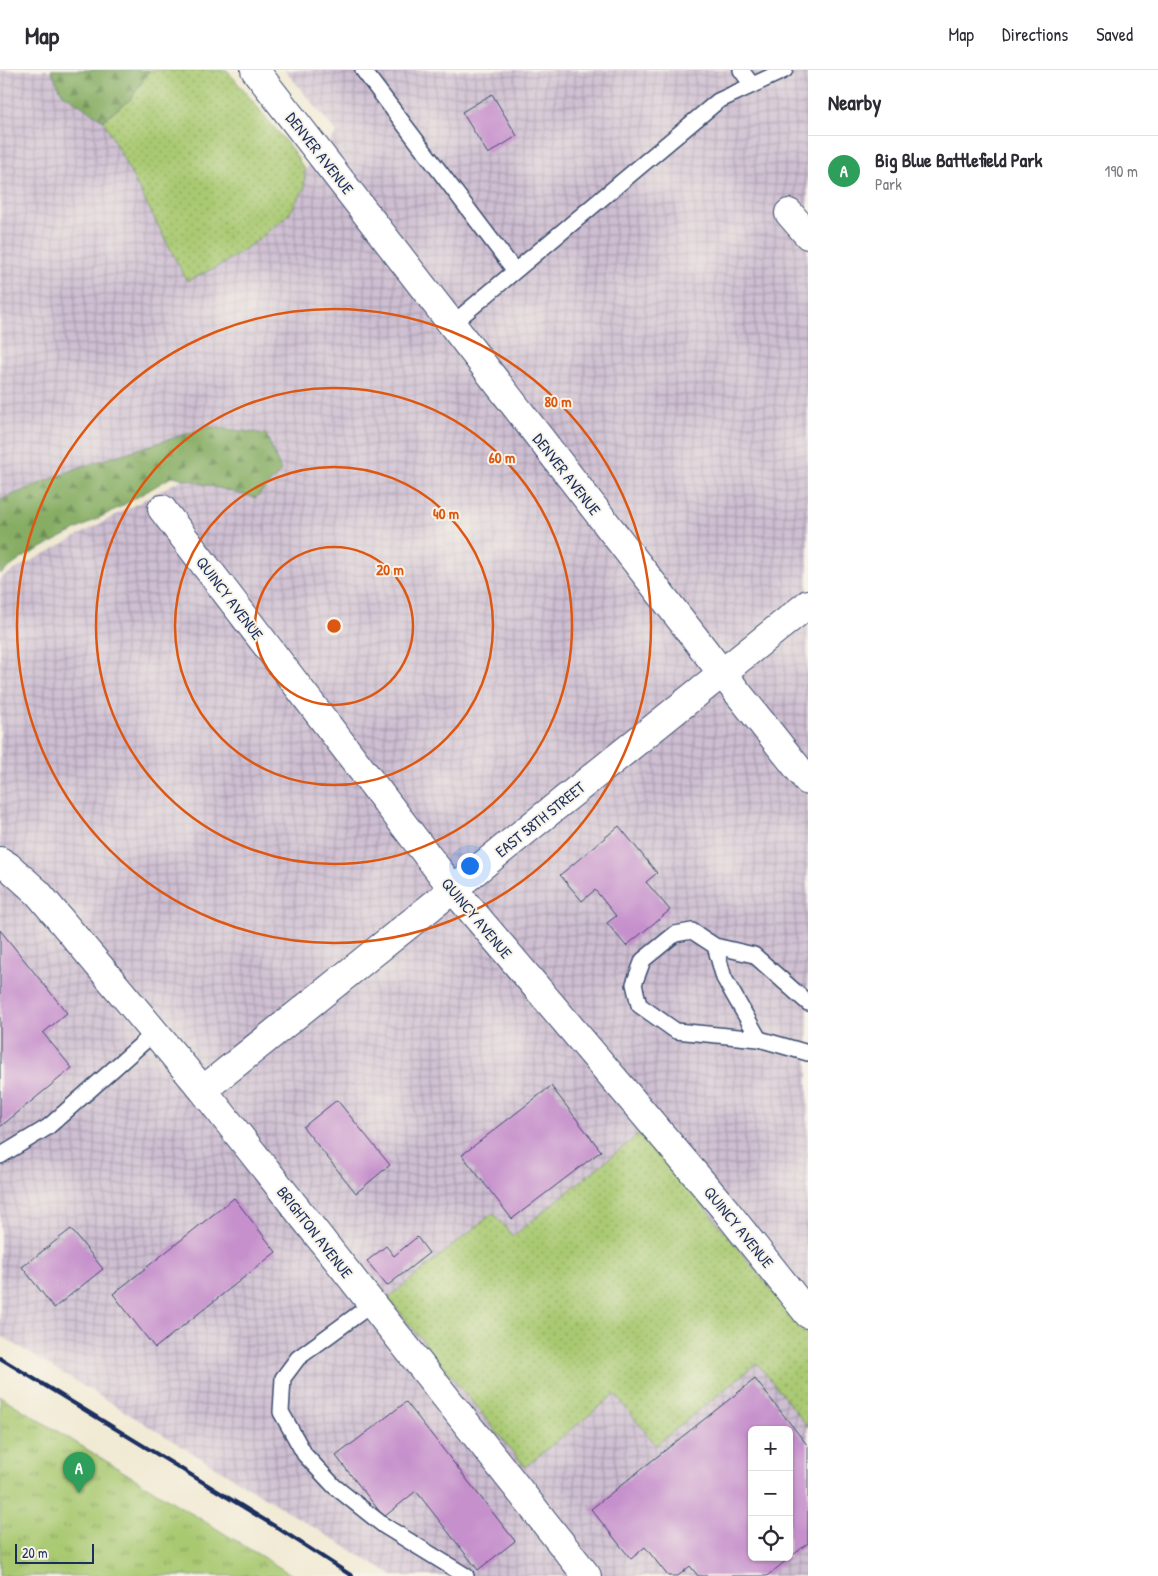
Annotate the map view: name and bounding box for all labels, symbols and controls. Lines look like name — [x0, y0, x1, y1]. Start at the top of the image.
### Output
text: Map — [25, 19, 59, 51]
text: Map — [949, 22, 974, 47]
text: Directions — [1002, 22, 1068, 47]
text: Saved — [1096, 22, 1133, 47]
text: Nearby — [828, 88, 881, 117]
street label: DENVER AVENUE — [281, 107, 359, 199]
text: Big Blue Battlefield Park — [875, 147, 1043, 173]
text: A — [840, 160, 848, 182]
text: 190 m — [1105, 160, 1138, 182]
text: Park — [875, 173, 902, 195]
text: 80 m — [545, 391, 571, 412]
street label: DENVER AVENUE — [528, 428, 606, 520]
text: 60 m — [489, 447, 515, 468]
text: 40 m — [433, 503, 459, 524]
street label: QUINCY AVENUE — [191, 552, 269, 644]
text: 20 m — [376, 559, 404, 580]
centre of rings — [325, 617, 343, 635]
street label: EAST 58TH STREET — [491, 776, 590, 862]
your location — [457, 853, 483, 879]
street label: QUINCY AVENUE — [437, 873, 517, 963]
street label: BRIGHTON AVENUE — [272, 1181, 358, 1283]
street label: QUINCY AVENUE — [699, 1181, 779, 1273]
map controls — [748, 1426, 793, 1561]
button: + — [748, 1426, 793, 1471]
pin: A — [63, 1452, 95, 1493]
button: − — [748, 1471, 793, 1516]
button: locate — [748, 1516, 793, 1561]
scale bar — [15, 1541, 94, 1564]
text: 20 m — [22, 1543, 48, 1562]

